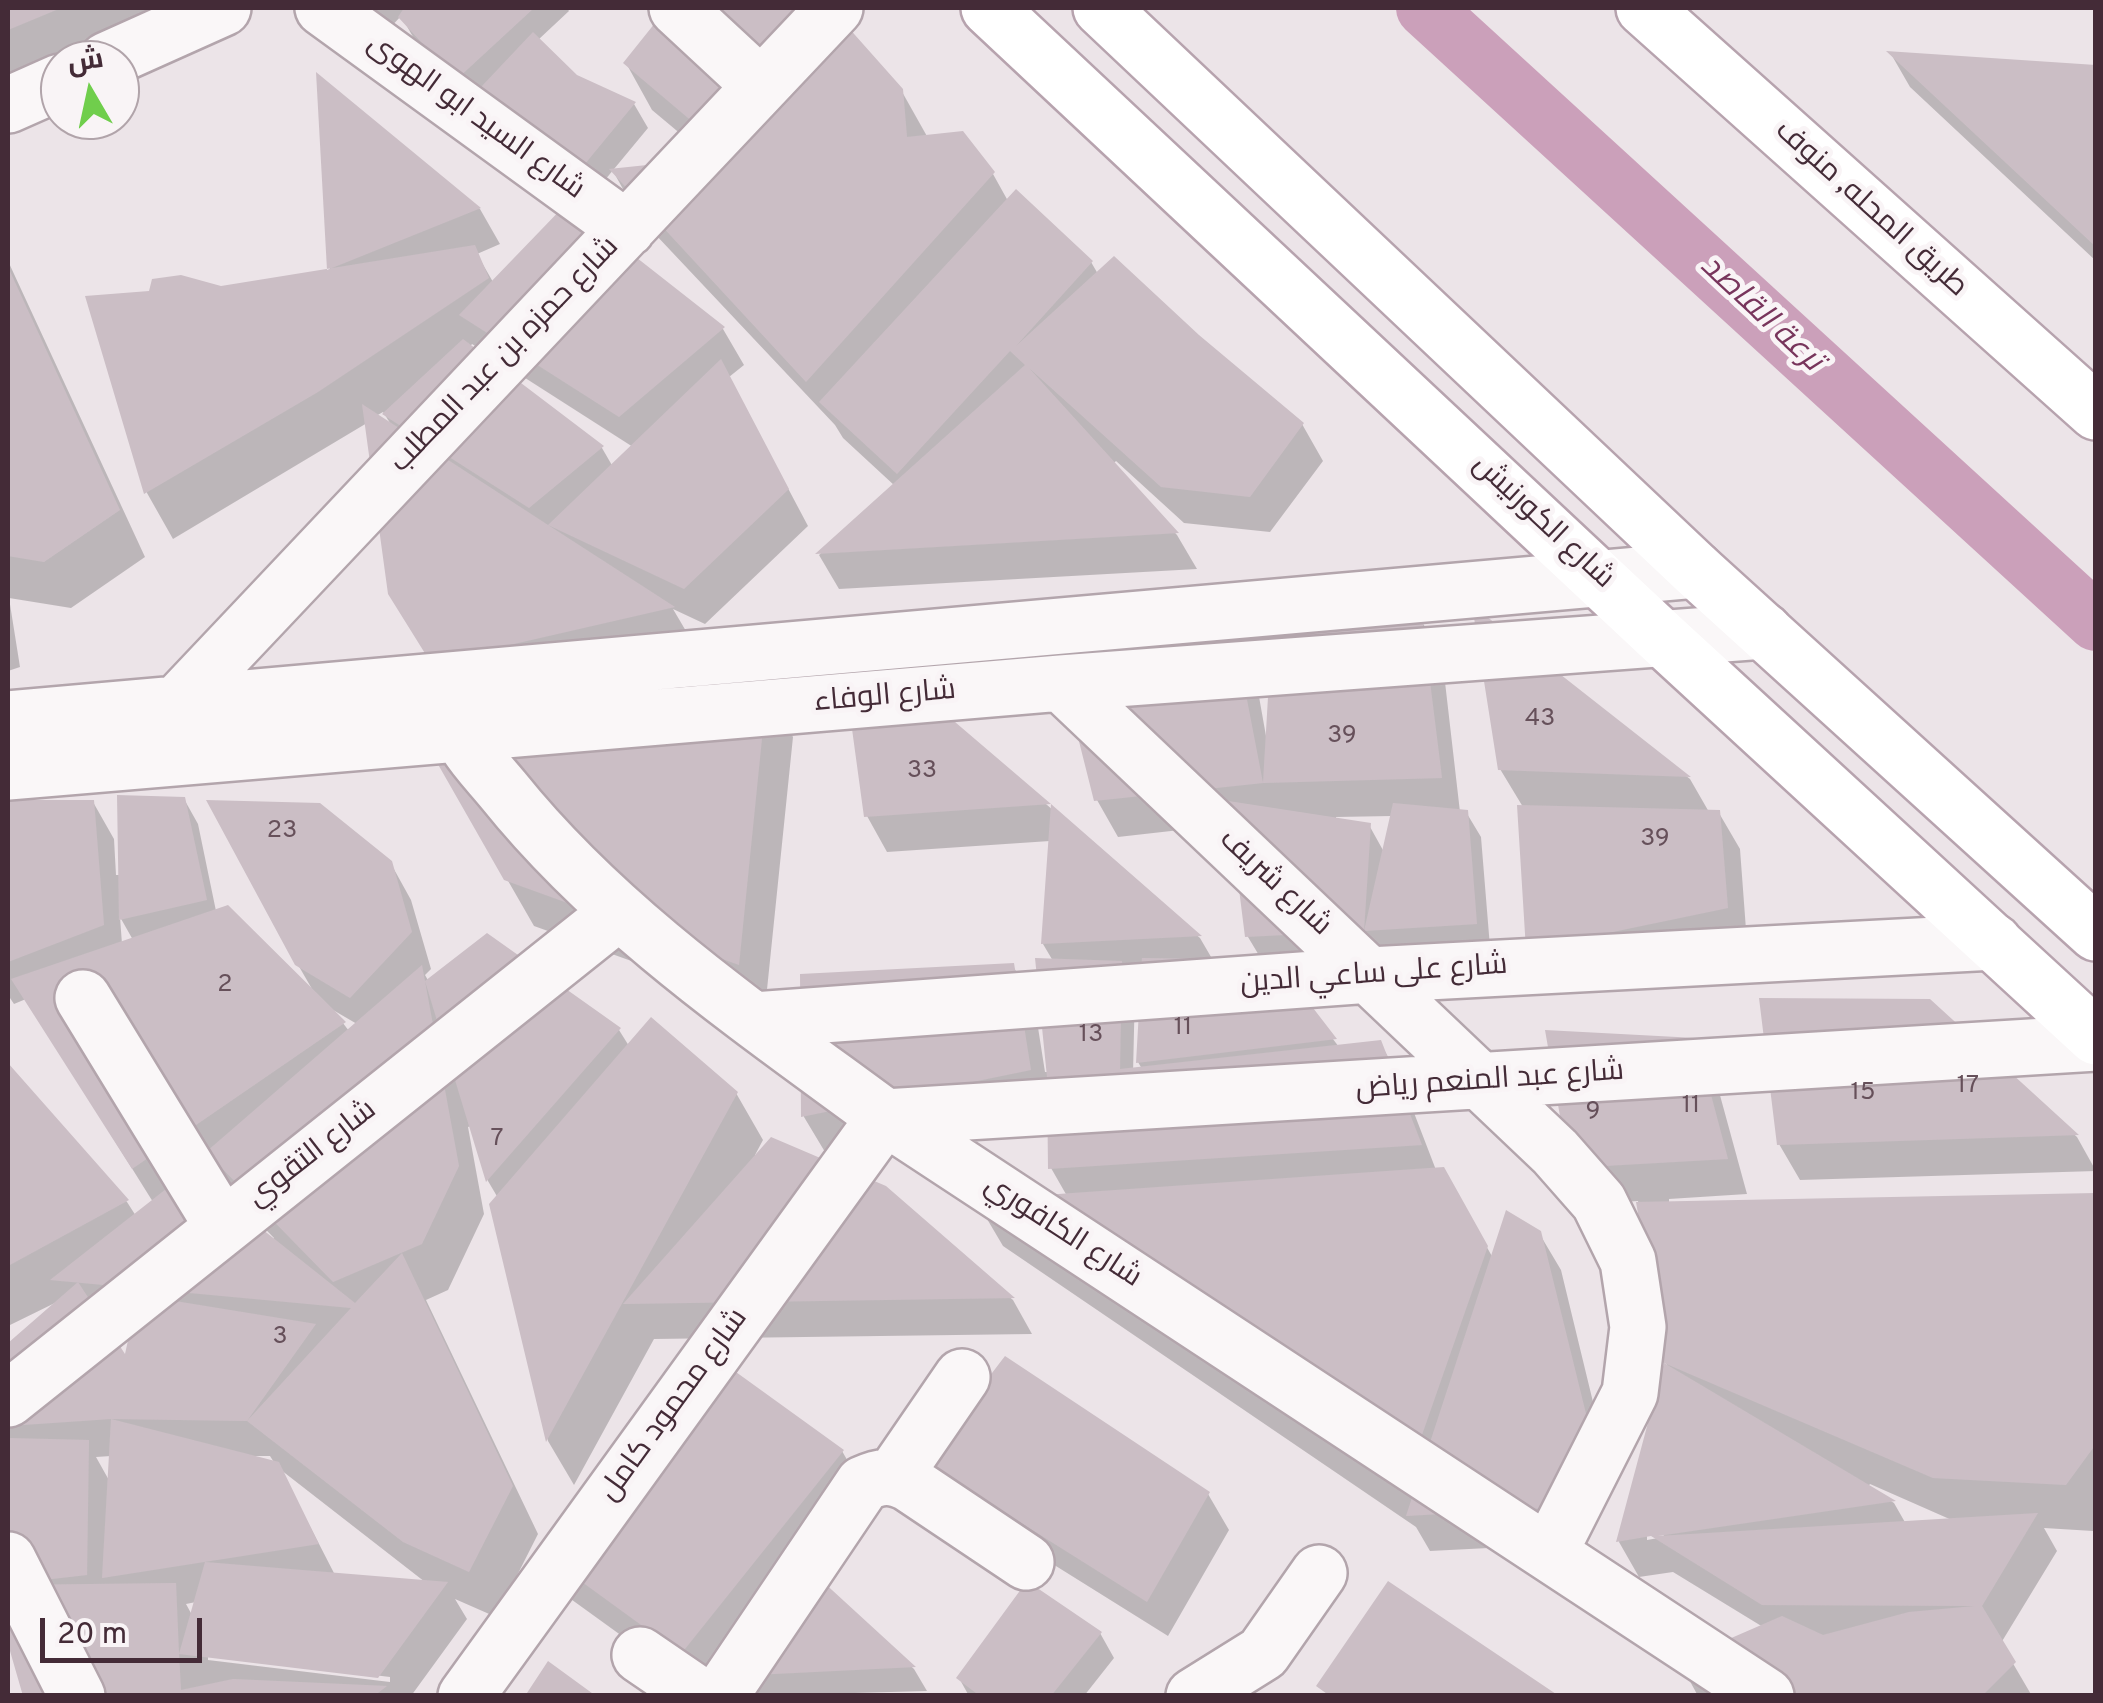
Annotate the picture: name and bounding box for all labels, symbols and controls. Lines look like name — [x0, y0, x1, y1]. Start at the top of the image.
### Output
street label: شارع السيد ابو الهوى — [359, 27, 591, 209]
north arrow — [40, 40, 140, 140]
text: ش — [65, 42, 106, 83]
street label: طريق المحله, منوف — [1766, 114, 1974, 306]
street label: شارع حمزه بن عبد المطلب — [384, 231, 628, 481]
water label: ترعة القاصد — [1691, 249, 1829, 381]
street label: شارع الكورنيش — [1464, 448, 1620, 598]
street label: شارع الوفاء — [813, 674, 957, 722]
house number: 43 — [1525, 705, 1555, 735]
house number: 39 — [1327, 722, 1357, 752]
house number: 33 — [907, 757, 937, 787]
house number: 23 — [267, 817, 297, 847]
street label: شارع شريف — [1210, 823, 1338, 945]
house number: 39 — [1640, 825, 1670, 855]
street label: شارع على ساعي الدين — [1239, 949, 1509, 1003]
house number: 2 — [217, 971, 233, 1001]
house number: 11 — [1174, 1014, 1192, 1044]
house number: 13 — [1079, 1021, 1103, 1051]
street label: شارع عبد المنعم رياض — [1355, 1055, 1625, 1109]
house number: 17 — [1957, 1072, 1979, 1102]
house number: 15 — [1851, 1079, 1875, 1109]
house number: 11 — [1682, 1092, 1700, 1122]
street label: شارع التقوي — [241, 1094, 385, 1216]
house number: 9 — [1586, 1098, 1600, 1128]
house number: 7 — [490, 1125, 504, 1155]
street label: شارع الكافوري — [977, 1169, 1147, 1297]
street label: شارع محمود كامل — [593, 1303, 757, 1509]
house number: 3 — [272, 1323, 288, 1353]
scale bar — [45, 1598, 208, 1660]
text: 20 m — [57, 1617, 127, 1654]

